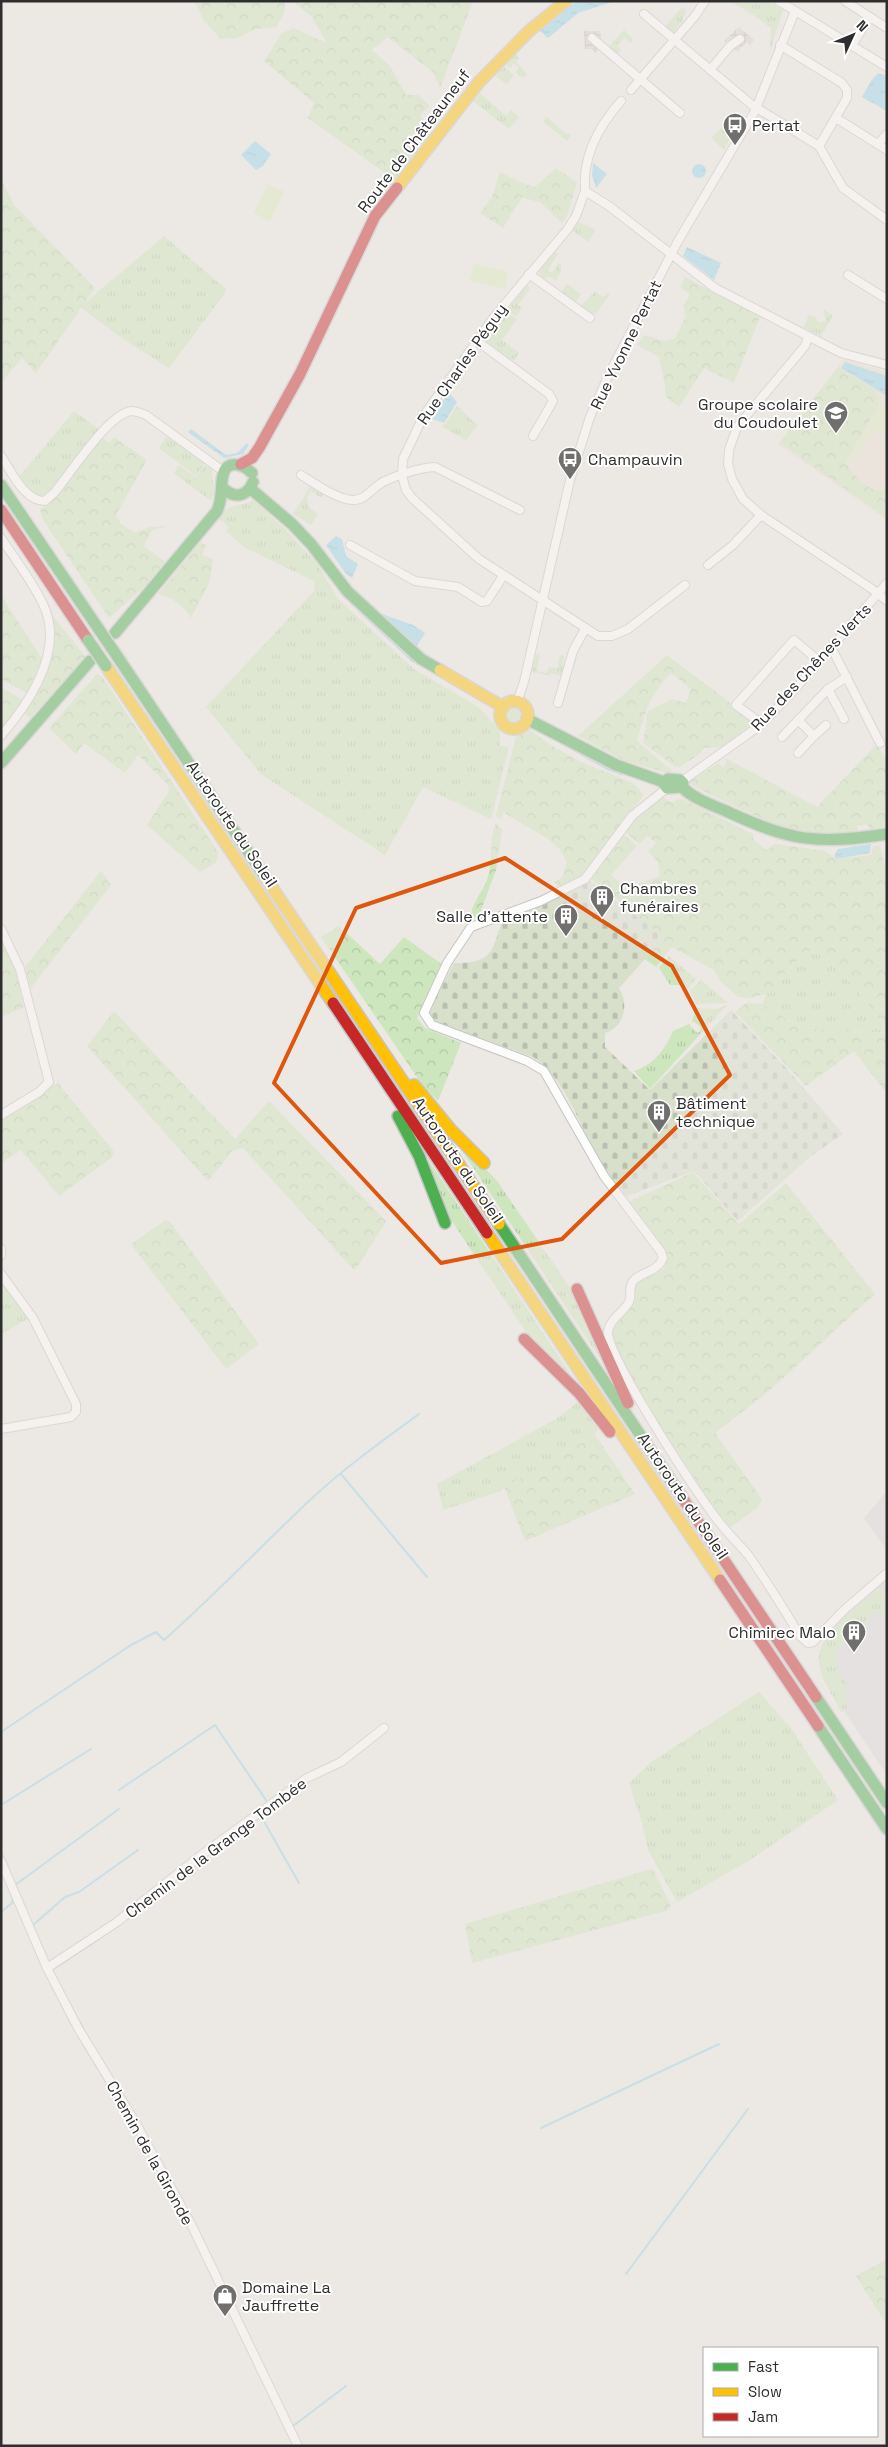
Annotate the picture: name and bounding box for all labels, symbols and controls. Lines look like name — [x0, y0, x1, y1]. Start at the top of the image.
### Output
north arrow — [828, 10, 878, 60]
text: N — [853, 16, 872, 36]
street label: Route de Châteauneuf — [353, 65, 475, 217]
bus stop icon: Pertat — [722, 112, 748, 146]
place label: Pertat — [752, 115, 800, 136]
street label: Rue Yvonne Pertat — [586, 277, 666, 413]
street label: Rue Charles Péguy — [412, 299, 512, 429]
place label: Groupe scolaire du Coudoulet — [698, 394, 818, 433]
school or university icon: Groupe scolaire du Coudoulet — [823, 400, 849, 434]
bus stop icon: Champauvin — [557, 446, 583, 480]
place label: Champauvin — [588, 449, 683, 470]
street label: Rue des Chênes Verts — [746, 599, 876, 735]
street label: Autoroute du Soleil — [182, 757, 282, 891]
place label: Chambres funéraires — [620, 878, 699, 917]
building icon: Chambres funéraires — [589, 884, 615, 918]
building icon: Salle d'attente — [553, 903, 579, 937]
place label: Salle d'attente — [436, 906, 548, 927]
street label: Autoroute du Soleil — [408, 1093, 508, 1227]
place label: Bâtiment technique — [676, 1093, 755, 1132]
building icon: Bâtiment technique — [646, 1099, 672, 1133]
street label: Autoroute du Soleil — [633, 1429, 733, 1563]
building icon: Chimirec Malo — [841, 1619, 867, 1653]
place label: Chimirec Malo — [729, 1622, 836, 1643]
street label: Chemin de la Grange Tombée — [121, 1773, 311, 1923]
street label: Chemin de la Gironde — [102, 2077, 198, 2229]
place label: Domaine La Jauffrette — [242, 2277, 331, 2316]
shop icon: Domaine La Jauffrette — [212, 2283, 238, 2317]
legend — [703, 2347, 878, 2437]
text: Fast — [748, 2357, 779, 2376]
text: Slow — [748, 2382, 782, 2401]
text: Jam — [748, 2407, 778, 2426]

